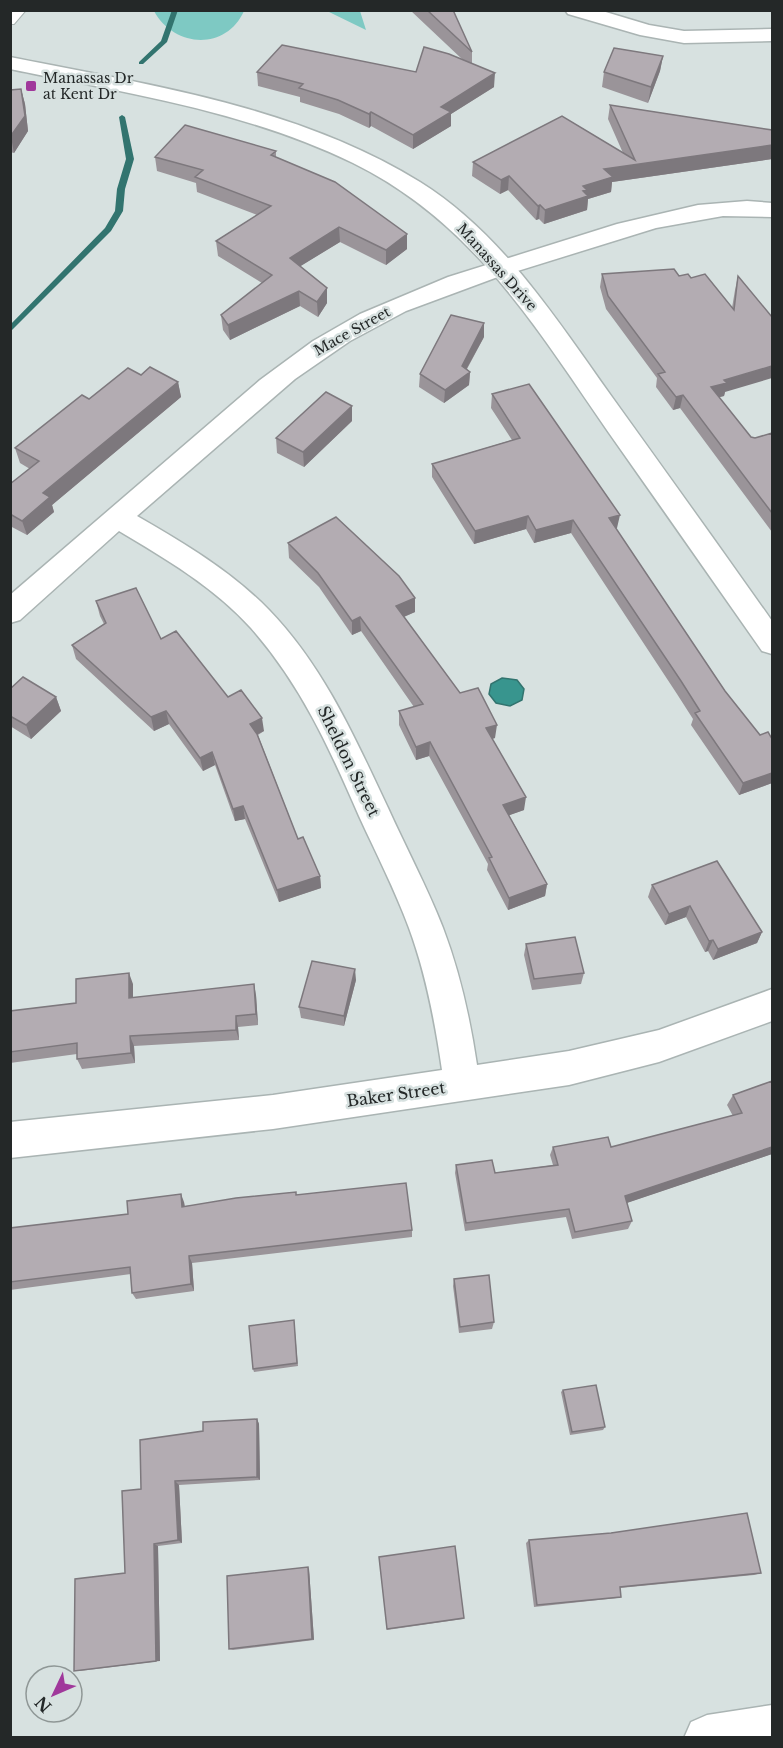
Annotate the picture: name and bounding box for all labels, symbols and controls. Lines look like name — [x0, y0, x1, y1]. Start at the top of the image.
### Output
place label: Manassas Dr at Kent Dr — [43, 69, 134, 103]
marker: Manassas Dr at Kent Dr — [24, 79, 38, 93]
street label: Manassas Drive — [453, 220, 541, 314]
street label: Mace Street — [311, 302, 394, 359]
street label: Sheldon Street — [314, 702, 384, 820]
street label: Baker Street — [345, 1077, 447, 1111]
north arrow — [24, 1664, 84, 1724]
text: N — [31, 1692, 56, 1717]

